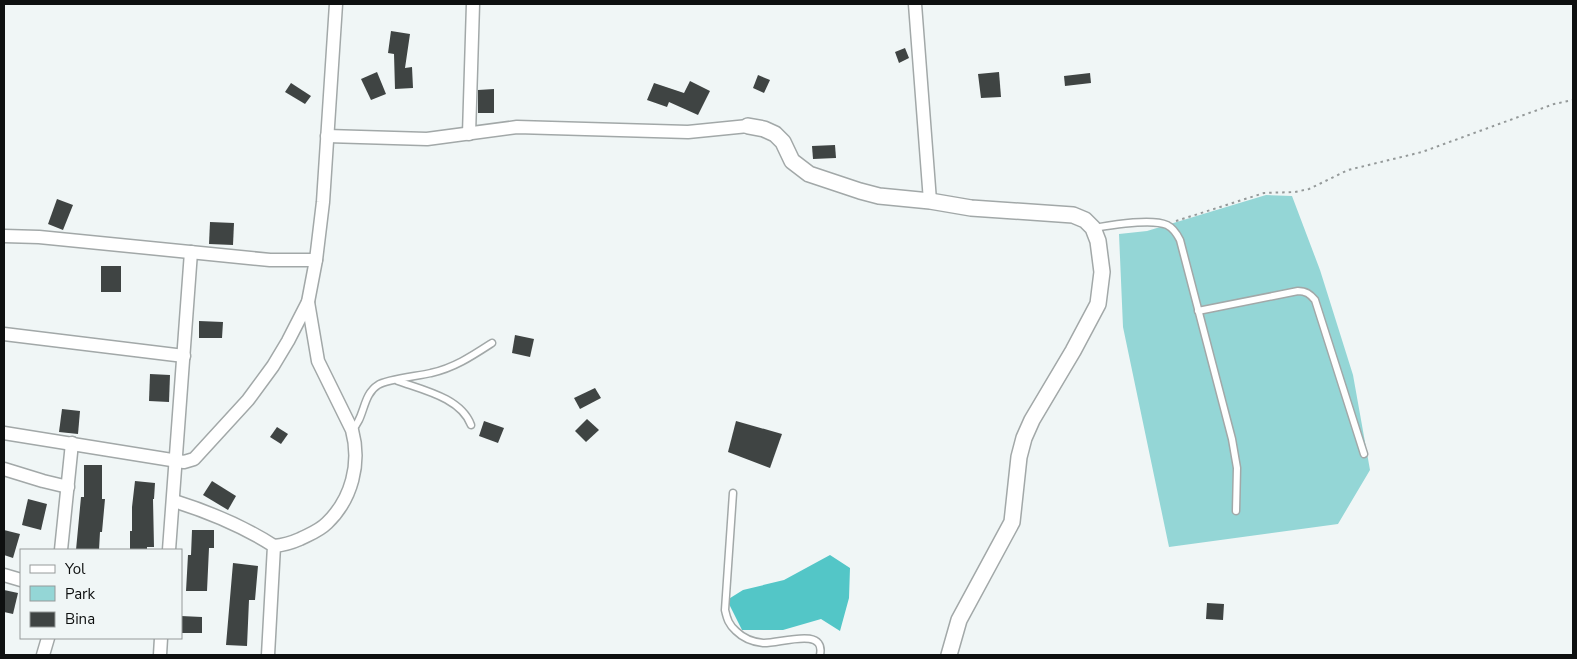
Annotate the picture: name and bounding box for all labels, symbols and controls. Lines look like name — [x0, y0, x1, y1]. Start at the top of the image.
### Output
legend — [20, 549, 182, 639]
text: Yol — [64, 559, 86, 579]
text: Park — [65, 584, 95, 604]
text: Bina — [65, 609, 95, 629]

